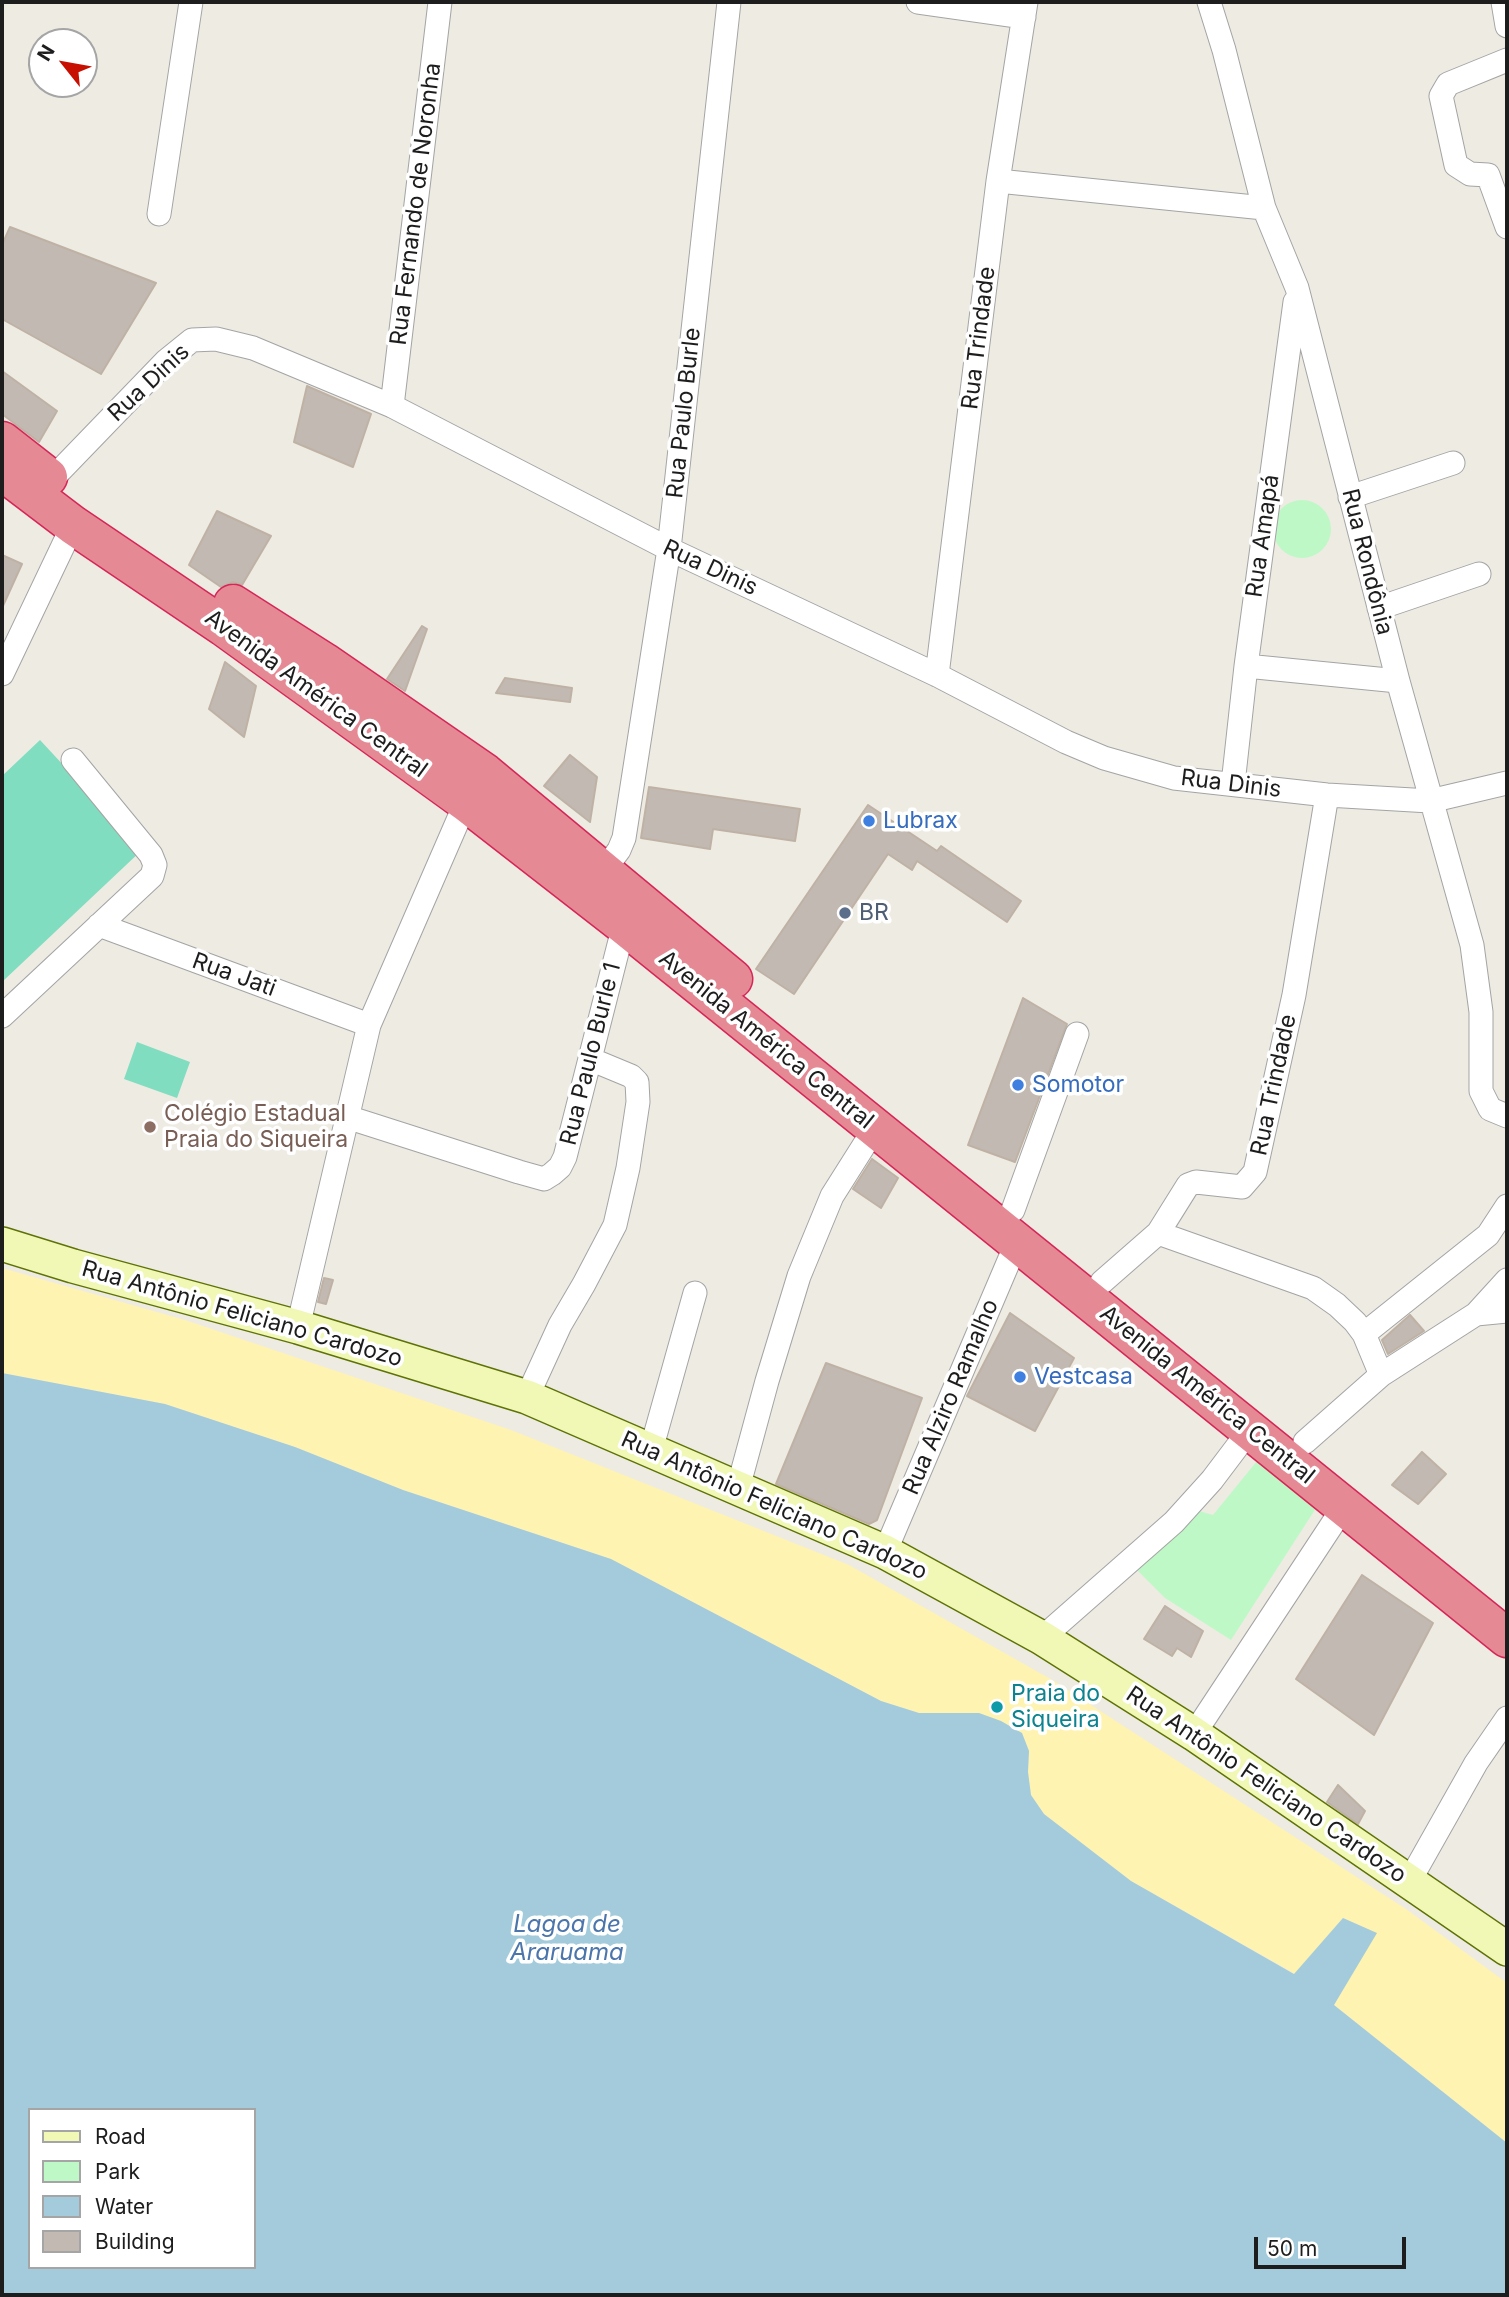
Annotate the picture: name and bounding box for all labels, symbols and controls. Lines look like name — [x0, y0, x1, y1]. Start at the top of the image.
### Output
north arrow — [28, 28, 98, 98]
text: N — [33, 41, 60, 65]
street label: Rua Fernando de Noronha — [385, 61, 447, 347]
street label: Rua Trindade — [957, 265, 1001, 411]
street label: Rua Paulo Burle — [661, 326, 707, 500]
street label: Rua Dinis — [103, 338, 195, 428]
street label: Rua Amapá — [1241, 473, 1285, 599]
street label: Rua Rondônia — [1336, 486, 1398, 638]
street label: Rua Dinis — [658, 534, 762, 602]
street label: Avenida América Central — [199, 604, 433, 784]
street label: Rua Dinis — [1179, 764, 1283, 804]
place label: Lubrax — [883, 807, 958, 835]
marker: Lubrax — [861, 813, 877, 829]
place label: BR — [859, 899, 889, 927]
marker: BR — [837, 905, 853, 921]
street label: Avenida América Central — [653, 945, 879, 1135]
street label: Rua Jati — [188, 947, 280, 1003]
street label: Rua Paulo Burle 1 — [555, 960, 627, 1148]
street label: Rua Trindade — [1246, 1012, 1302, 1158]
place label: Somotor — [1032, 1071, 1124, 1099]
marker: Somotor — [1010, 1077, 1026, 1093]
place label: Colégio Estadual Praia do Siqueira — [164, 1100, 348, 1154]
marker: Colégio Estadual Praia do Siqueira — [142, 1119, 158, 1135]
street label: Rua Antônio Feliciano Cardozo — [79, 1255, 405, 1373]
street label: Rua Alziro Ramalho — [897, 1295, 1005, 1499]
street label: Avenida América Central — [1094, 1300, 1320, 1490]
place label: Vestcasa — [1034, 1363, 1133, 1391]
marker: Vestcasa — [1012, 1369, 1028, 1385]
street label: Rua Antônio Feliciano Cardozo — [617, 1426, 931, 1586]
place label: Praia do Siqueira — [1011, 1680, 1100, 1734]
street label: Rua Antônio Feliciano Cardozo — [1121, 1681, 1411, 1889]
marker: Praia do Siqueira — [989, 1699, 1005, 1715]
water label: Lagoa de Araruama — [510, 1911, 624, 1967]
legend — [28, 2108, 256, 2269]
text: Road — [95, 2124, 146, 2149]
text: Park — [95, 2159, 140, 2184]
text: Water — [95, 2194, 153, 2219]
scale bar — [1257, 2224, 1409, 2268]
text: Building — [95, 2229, 175, 2254]
text: 50 m — [1267, 2236, 1317, 2261]

